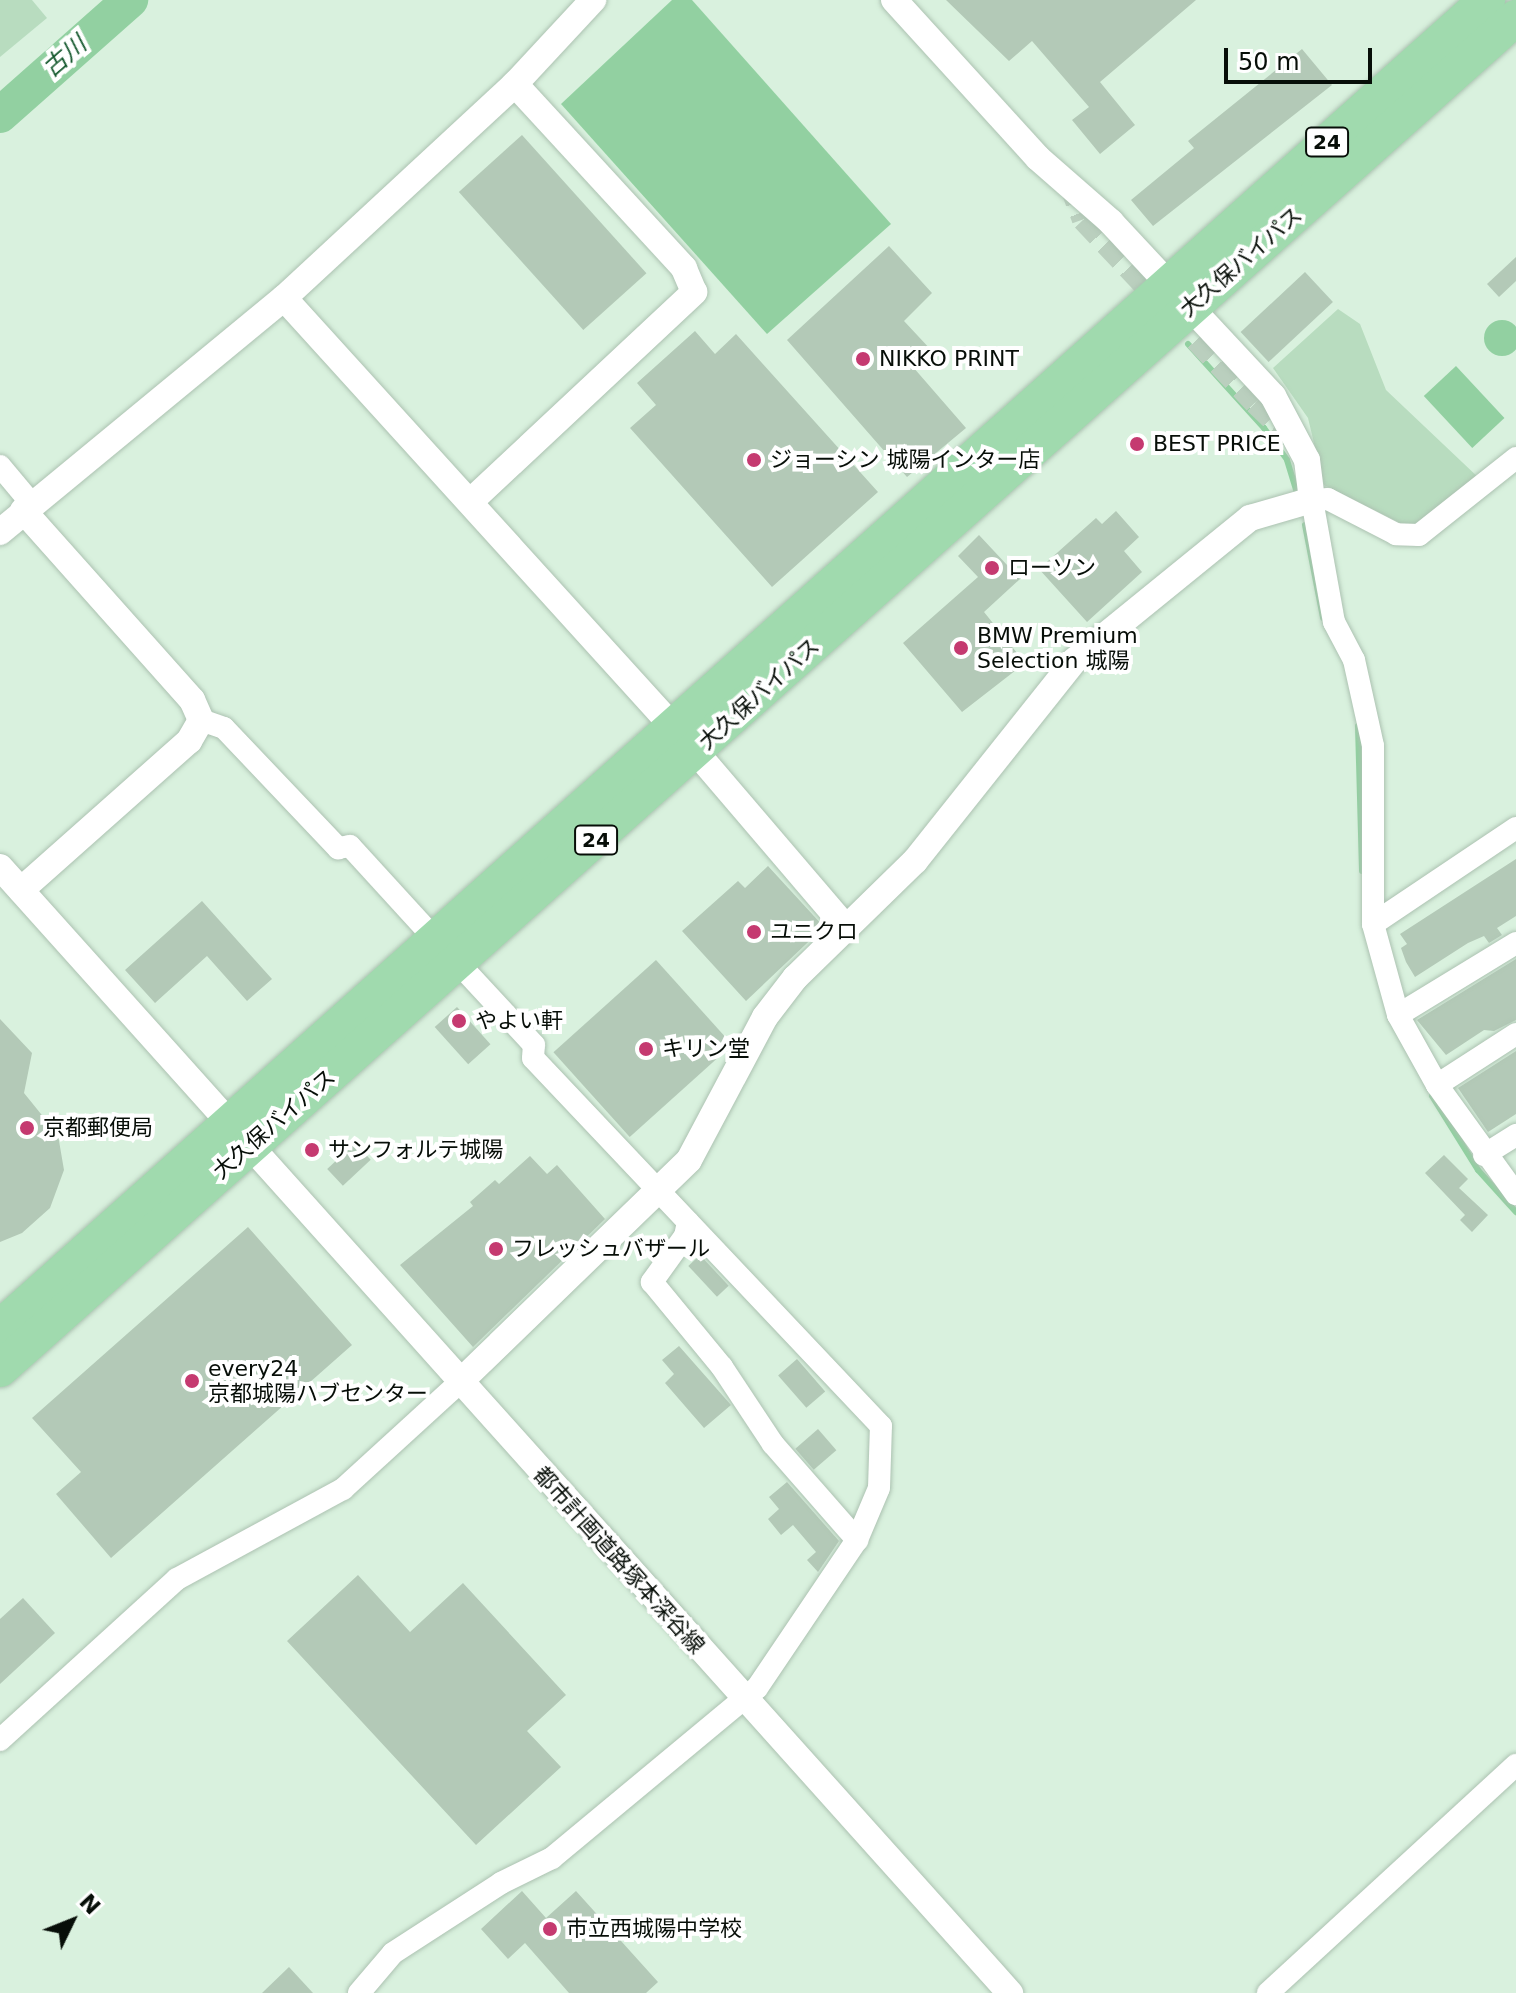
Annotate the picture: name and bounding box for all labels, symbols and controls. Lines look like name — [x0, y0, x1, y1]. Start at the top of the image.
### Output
water label: 古川 — [37, 30, 93, 84]
scale bar — [1228, 32, 1376, 82]
text: 50 m — [1238, 48, 1300, 76]
road number: 24 — [1305, 126, 1349, 158]
street label: 大久保バイパス — [1174, 202, 1308, 322]
place label: NIKKO PRINT — [879, 346, 1019, 372]
marker: NIKKO PRINT — [854, 350, 872, 368]
place label: BEST PRICE — [1153, 431, 1281, 457]
marker: BEST PRICE — [1128, 435, 1146, 453]
place label: ジョーシン 城陽インター店 — [770, 447, 1041, 473]
marker: ジョーシン 城陽インター店 — [745, 451, 763, 469]
place label: ローソン — [1008, 555, 1096, 581]
marker: ローソン — [983, 559, 1001, 577]
place label: BMW Premium Selection 城陽 — [977, 622, 1138, 674]
street label: 大久保バイパス — [693, 633, 825, 755]
marker: BMW Premium Selection 城陽 — [952, 639, 970, 657]
road number: 24 — [574, 824, 618, 856]
place label: ユニクロ — [770, 919, 858, 945]
marker: ユニクロ — [745, 923, 763, 941]
place label: やよい軒 — [475, 1008, 563, 1034]
marker: やよい軒 — [450, 1012, 468, 1030]
place label: キリン堂 — [662, 1036, 750, 1062]
marker: キリン堂 — [637, 1040, 655, 1058]
street label: 大久保バイパス — [207, 1064, 341, 1184]
place label: 京都郵便局 — [43, 1115, 153, 1141]
marker: 京都郵便局 — [18, 1119, 36, 1137]
place label: サンフォルテ城陽 — [328, 1137, 504, 1163]
marker: サンフォルテ城陽 — [303, 1141, 321, 1159]
place label: フレッシュバザール — [512, 1236, 710, 1262]
marker: フレッシュバザール — [487, 1240, 505, 1258]
place label: every24 京都城陽ハブセンター — [208, 1355, 428, 1406]
marker: every24 京都城陽ハブセンター — [183, 1372, 201, 1390]
street label: 都市計画道路塚本深谷線 — [528, 1461, 710, 1659]
north arrow — [32, 1881, 112, 1961]
text: N — [74, 1889, 105, 1920]
place label: 市立西城陽中学校 — [566, 1916, 742, 1942]
marker: 市立西城陽中学校 — [541, 1920, 559, 1938]

